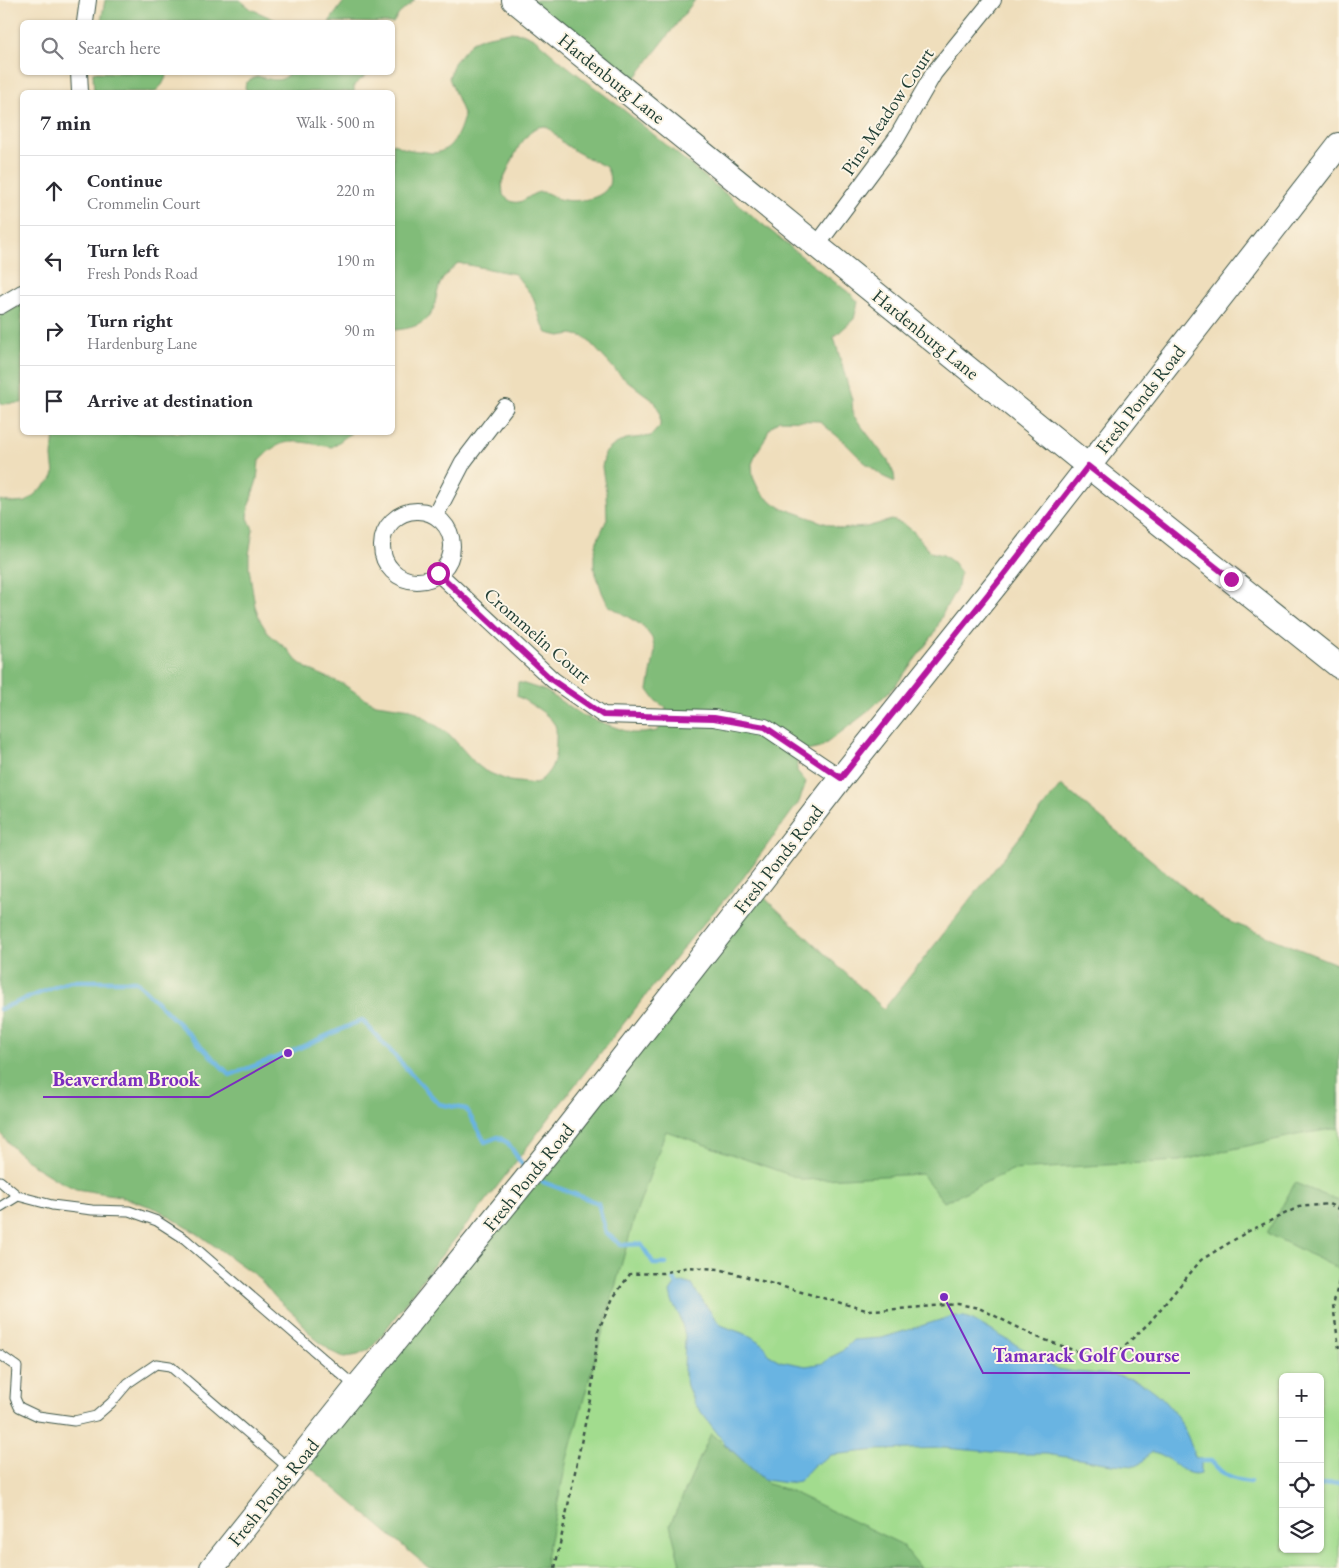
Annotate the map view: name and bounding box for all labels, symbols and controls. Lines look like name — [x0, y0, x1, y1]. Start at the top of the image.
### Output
search box — [20, 20, 395, 75]
street label: Hardenburg Lane — [553, 28, 670, 129]
icon: search — [38, 34, 66, 62]
text: Search here — [78, 35, 160, 60]
street label: Pine Meadow Court — [835, 43, 939, 180]
text: 7 min — [40, 109, 91, 136]
text: Walk · 500 m — [296, 112, 375, 133]
text: Continue — [87, 168, 162, 193]
icon: ahead — [40, 177, 68, 205]
text: 220 m — [336, 180, 375, 201]
text: Crommelin Court — [87, 193, 200, 214]
text: Turn left — [87, 238, 159, 263]
icon: left — [40, 247, 68, 275]
text: 190 m — [336, 250, 375, 271]
text: Fresh Ponds Road — [87, 263, 198, 284]
street label: Hardenburg Lane — [867, 284, 984, 385]
text: Turn right — [87, 308, 173, 333]
icon: right — [40, 317, 68, 345]
text: 90 m — [344, 320, 375, 341]
text: Hardenburg Lane — [87, 333, 197, 354]
street label: Fresh Ponds Road — [1090, 339, 1191, 459]
icon: arrive — [40, 387, 68, 415]
text: Arrive at destination — [87, 388, 253, 413]
route start — [427, 562, 450, 585]
route end — [1220, 568, 1243, 591]
street label: Crommelin Court — [479, 582, 597, 689]
street label: Fresh Ponds Road — [728, 799, 829, 919]
callout: Beaverdam Brook — [43, 1062, 209, 1097]
text: Beaverdam Brook — [53, 1066, 200, 1092]
street label: Fresh Ponds Road — [477, 1118, 580, 1236]
callout: Tamarack Golf Course — [983, 1338, 1190, 1373]
text: Tamarack Golf Course — [992, 1342, 1180, 1368]
map controls — [1279, 1373, 1324, 1553]
button: + — [1279, 1373, 1324, 1418]
button: − — [1279, 1418, 1324, 1463]
street label: Fresh Ponds Road — [222, 1433, 325, 1551]
button: locate — [1279, 1463, 1324, 1508]
button: layers — [1279, 1508, 1324, 1553]

